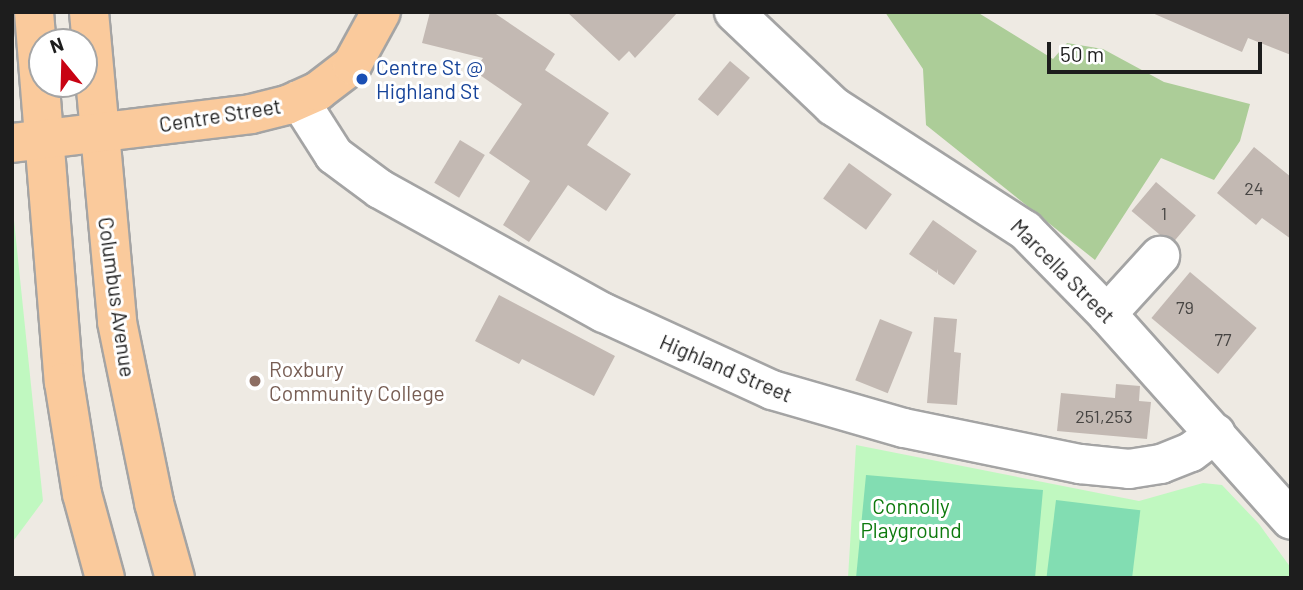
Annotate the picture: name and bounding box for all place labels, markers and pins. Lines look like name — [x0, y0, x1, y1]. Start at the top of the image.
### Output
place label: Centre St @ Highland St — [376, 54, 483, 104]
marker: Centre St @ Highland St — [354, 71, 370, 87]
place label: Roxbury Community College — [269, 356, 445, 406]
marker: Roxbury Community College — [247, 373, 263, 389]

